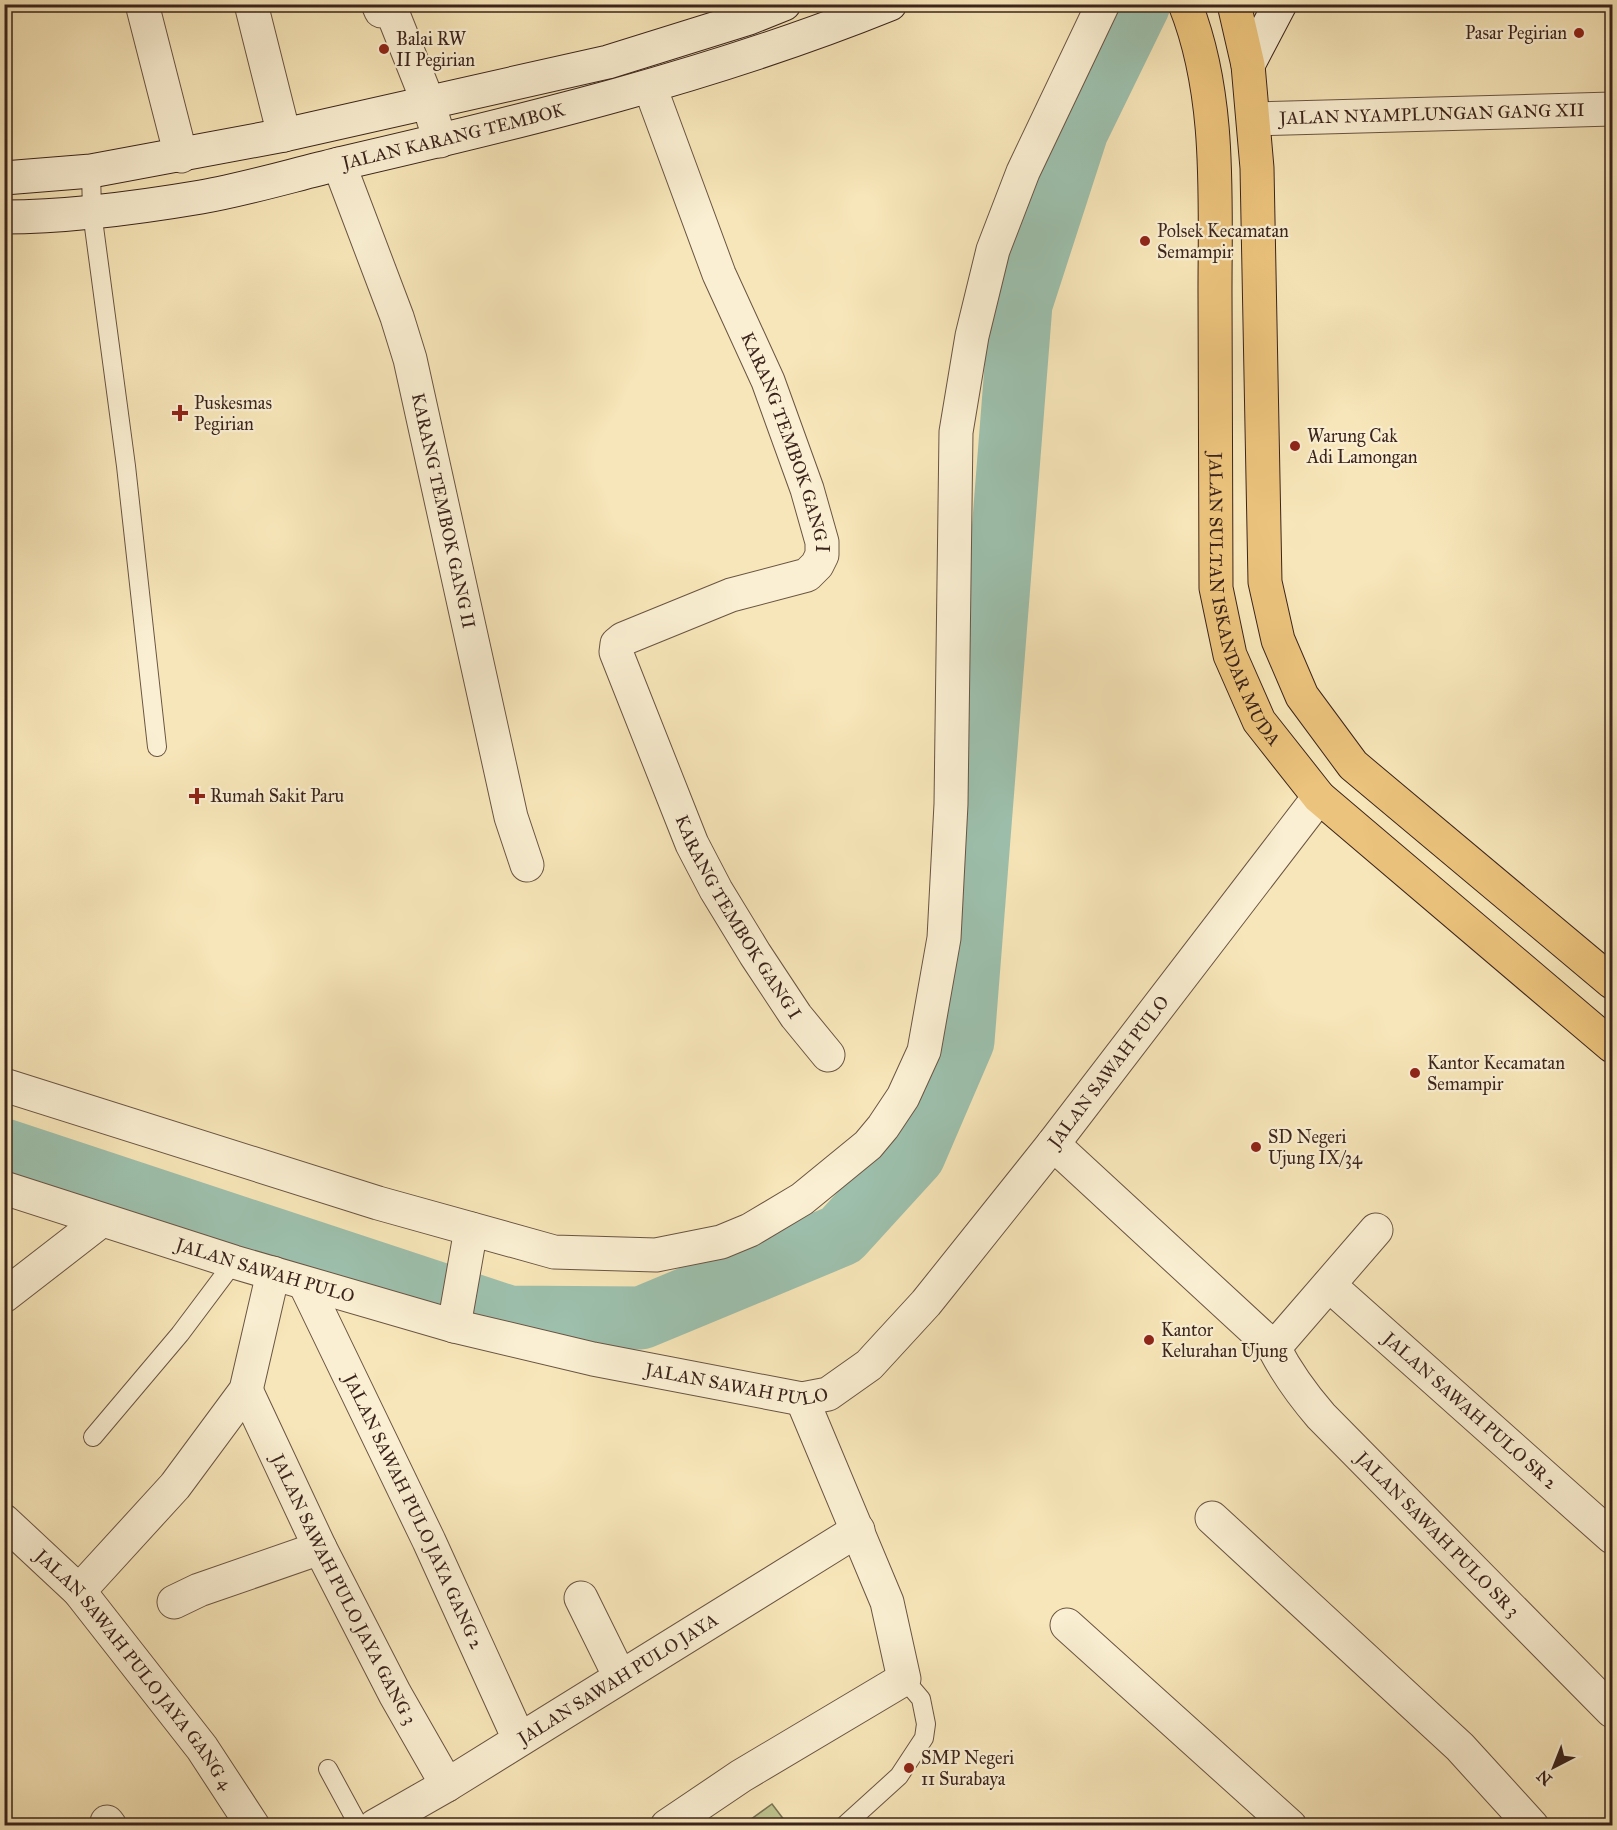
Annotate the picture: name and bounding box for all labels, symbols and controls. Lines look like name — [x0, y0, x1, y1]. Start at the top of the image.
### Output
place label: Pasar Pegirian — [1465, 22, 1567, 45]
marker: Pasar Pegirian — [1572, 26, 1586, 40]
place label: Balai RW II Pegirian — [396, 28, 475, 72]
marker: Balai RW II Pegirian — [377, 42, 391, 56]
street label: JALAN KARANG TEMBOK — [338, 98, 568, 175]
street label: JALAN NYAMPLUNGAN GANG XII — [1277, 99, 1585, 130]
place label: Polsek Kecamatan Semampir — [1157, 220, 1289, 263]
marker: Polsek Kecamatan Semampir — [1138, 234, 1152, 248]
street label: KARANG TEMBOK GANG I — [736, 329, 833, 553]
street label: KARANG TEMBOK GANG II — [407, 391, 480, 631]
place label: Puskesmas Pegirian — [194, 392, 272, 436]
marker: Puskesmas Pegirian — [171, 404, 189, 422]
place label: Warung Cak Adi Lamongan — [1306, 425, 1418, 469]
marker: Warung Cak Adi Lamongan — [1288, 439, 1302, 453]
street label: JALAN SULTAN ISKANDAR MUDA — [1204, 450, 1285, 750]
place label: Rumah Sakit Paru — [210, 785, 345, 807]
marker: Rumah Sakit Paru — [188, 787, 206, 805]
street label: KARANG TEMBOK GANG I — [671, 812, 806, 1024]
street label: JALAN SAWAH PULO — [1042, 991, 1174, 1154]
place label: Kantor Kecamatan Semampir — [1427, 1052, 1565, 1095]
marker: Kantor Kecamatan Semampir — [1408, 1066, 1422, 1080]
place label: SD Negeri Ujung IX/34 — [1268, 1126, 1363, 1170]
marker: SD Negeri Ujung IX/34 — [1249, 1140, 1263, 1154]
street label: JALAN SAWAH PULO — [171, 1232, 357, 1308]
place label: Kantor Kelurahan Ujung — [1161, 1319, 1288, 1363]
street label: JALAN SAWAH PULO SR 2 — [1377, 1326, 1562, 1494]
marker: Kantor Kelurahan Ujung — [1142, 1333, 1156, 1347]
street label: JALAN SAWAH PULO — [641, 1358, 830, 1410]
street label: JALAN SAWAH PULO JAYA GANG 2 — [337, 1369, 488, 1653]
street label: JALAN SAWAH PULO SR 3 — [1349, 1446, 1524, 1622]
street label: JALAN SAWAH PULO JAYA GANG 3 — [265, 1449, 421, 1728]
street label: JALAN SAWAH PULO JAYA GANG 4 — [28, 1543, 238, 1794]
street label: JALAN SAWAH PULO JAYA — [512, 1609, 722, 1751]
north arrow — [1524, 1737, 1584, 1797]
place label: SMP Negeri 11 Surabaya — [921, 1747, 1014, 1790]
marker: SMP Negeri 11 Surabaya — [902, 1761, 916, 1775]
text: N — [1533, 1766, 1556, 1789]

